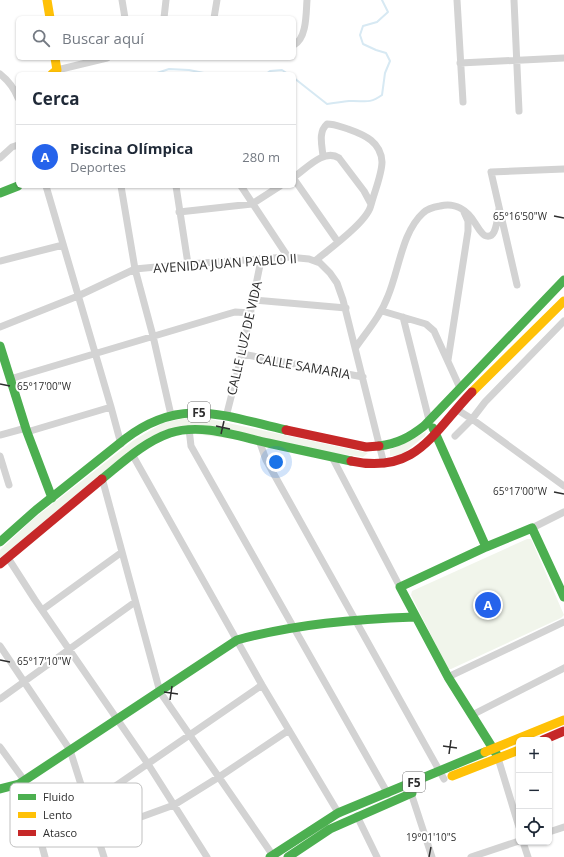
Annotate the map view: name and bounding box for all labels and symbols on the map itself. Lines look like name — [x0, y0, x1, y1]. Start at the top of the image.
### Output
text: 65°16'50"W — [493, 209, 548, 223]
street label: AVENIDA JUAN PABLO II — [153, 249, 297, 277]
street label: CALLE LUZ DE VIDA — [222, 278, 266, 397]
street label: CALLE SAMARIA — [254, 349, 352, 383]
text: 65°17'00"W — [17, 379, 72, 393]
road number: F5 — [188, 402, 210, 422]
your location — [266, 452, 286, 472]
text: 65°17'00"W — [493, 484, 548, 498]
pin: A — [475, 590, 501, 620]
text: 65°17'10"W — [17, 654, 72, 668]
road number: F5 — [403, 772, 425, 792]
legend — [10, 783, 142, 847]
text: Fluido — [43, 789, 75, 804]
text: Lento — [43, 807, 73, 822]
text: Atasco — [43, 825, 78, 840]
text: 19°01'10"S — [406, 830, 456, 844]

